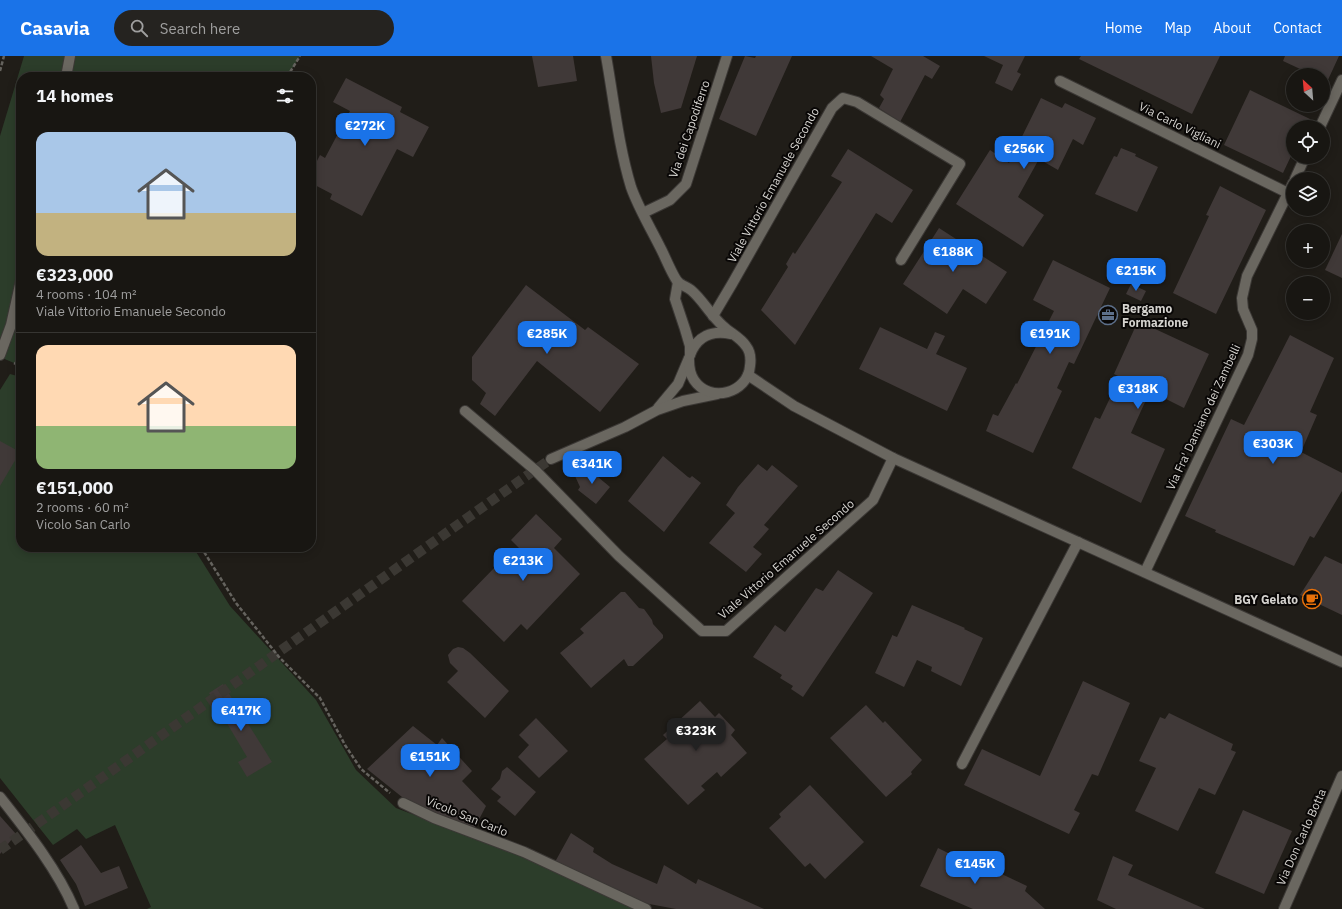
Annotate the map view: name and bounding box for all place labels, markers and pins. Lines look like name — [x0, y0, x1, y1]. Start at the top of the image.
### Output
pin: €272K — [337, 113, 393, 147]
pin: €256K — [996, 136, 1052, 170]
pin: €188K — [925, 239, 981, 273]
pin: €215K — [1108, 258, 1164, 292]
place label: Bergamo Formazione — [1122, 301, 1188, 330]
office icon: Bergamo Formazione — [1097, 304, 1119, 326]
pin: €285K — [519, 321, 575, 355]
pin: €191K — [1022, 321, 1078, 355]
pin: €318K — [1110, 376, 1166, 410]
pin: €303K — [1245, 431, 1301, 465]
pin: €341K — [564, 451, 620, 485]
pin: €213K — [495, 548, 551, 582]
cafe icon: BGY Gelato — [1301, 588, 1323, 610]
place label: BGY Gelato — [1234, 592, 1298, 607]
pin: €417K — [213, 698, 269, 732]
pin: €323K — [668, 718, 724, 752]
pin: €151K — [402, 744, 458, 778]
pin: €145K — [947, 851, 1003, 885]

